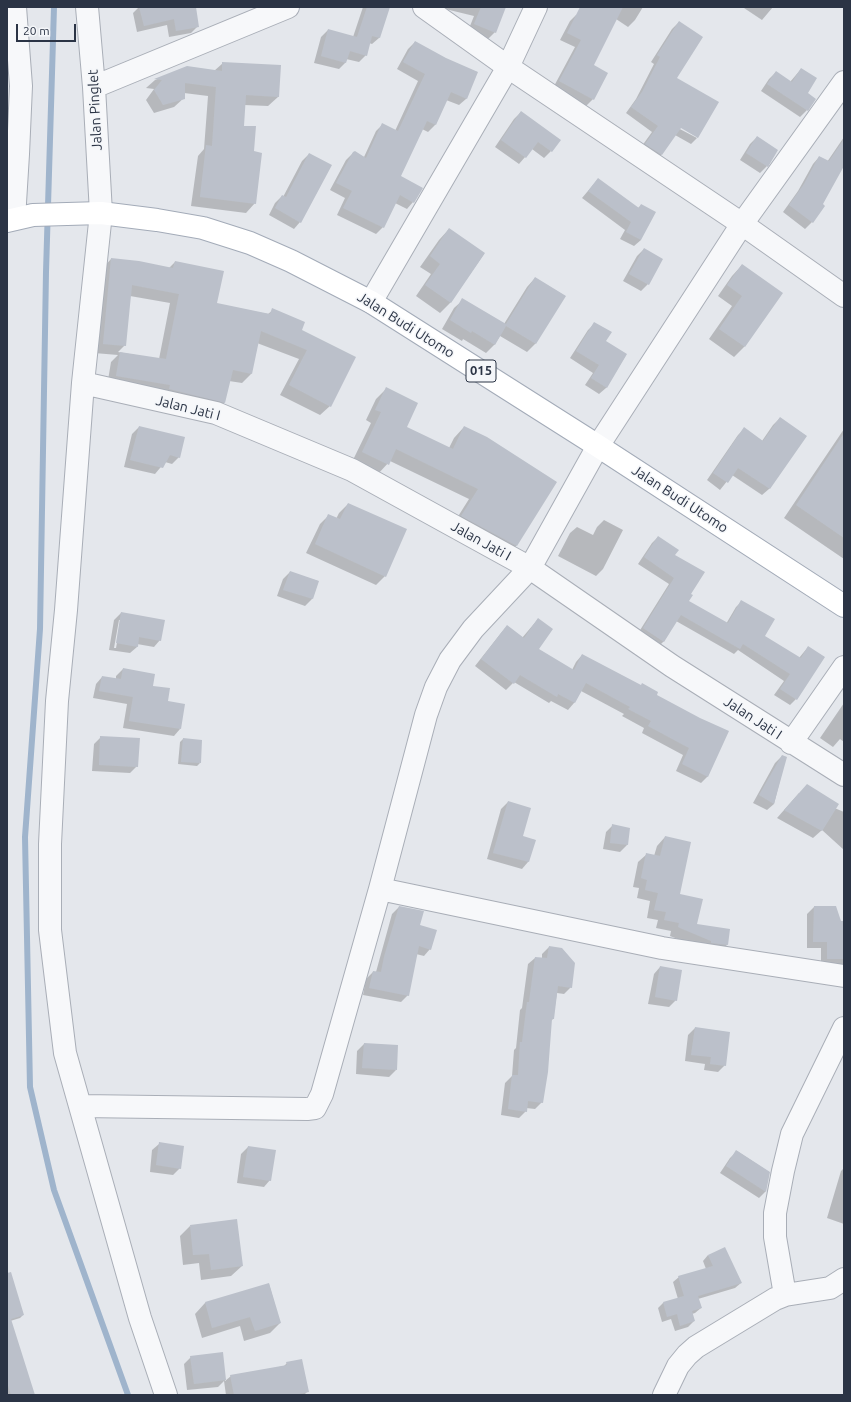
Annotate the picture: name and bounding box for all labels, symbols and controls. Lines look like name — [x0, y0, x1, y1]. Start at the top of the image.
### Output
scale bar — [18, 16, 78, 42]
text: 20 m — [23, 24, 50, 37]
street label: Jalan Pinglet — [84, 69, 106, 151]
street label: Jalan Budi Utomo — [354, 288, 458, 362]
road number: 015 — [466, 360, 496, 382]
street label: Jalan Jati I — [154, 392, 222, 424]
street label: Jalan Budi Utomo — [629, 462, 731, 536]
street label: Jalan Jati I — [448, 518, 514, 564]
street label: Jalan Jati I — [721, 693, 785, 743]

